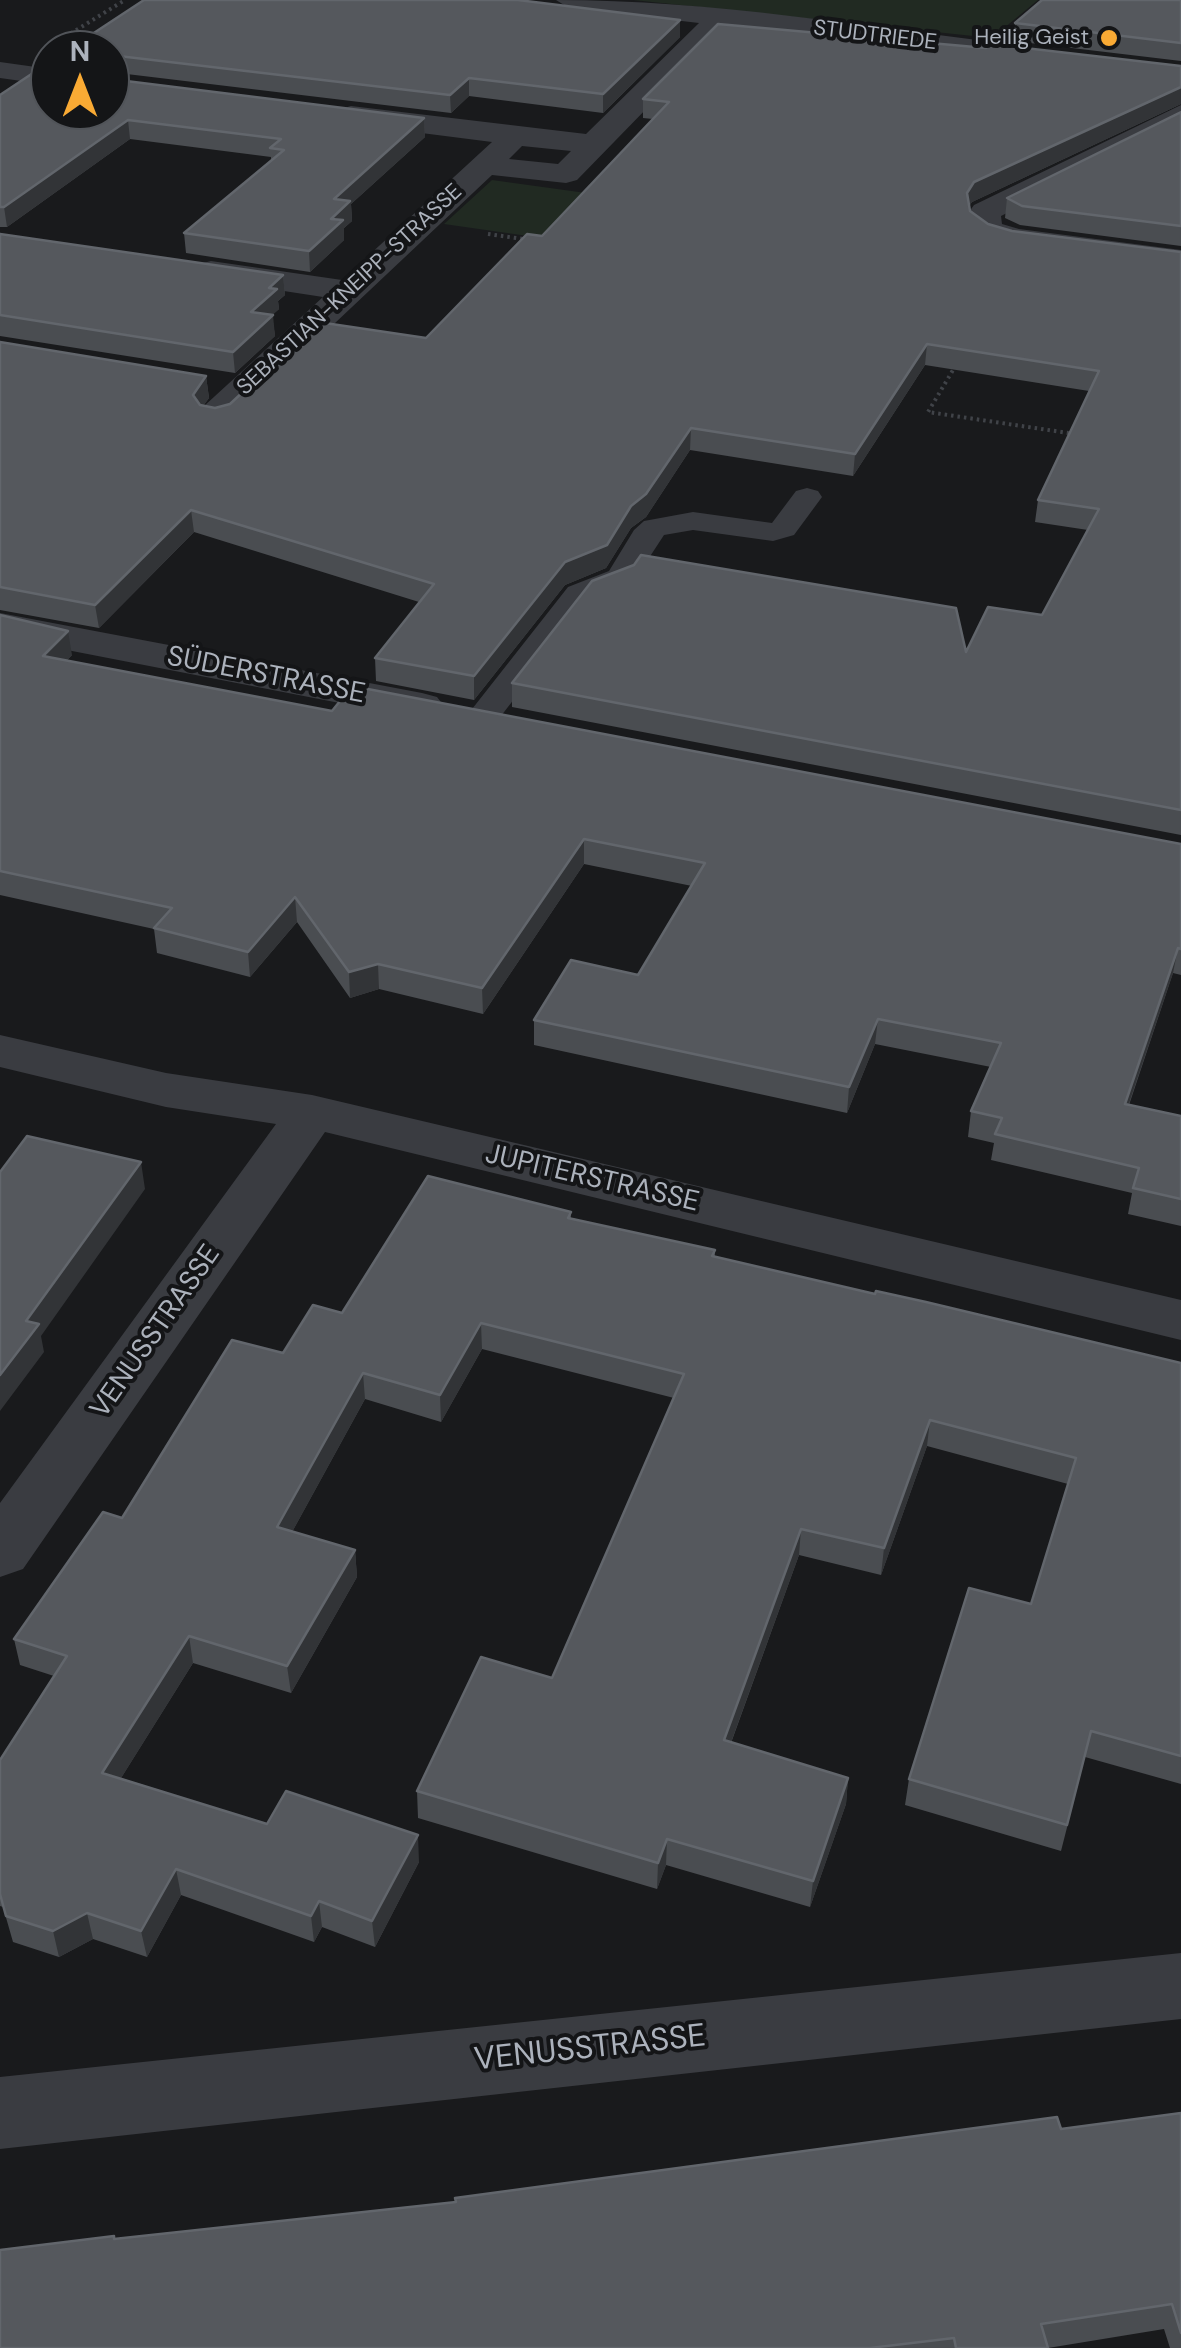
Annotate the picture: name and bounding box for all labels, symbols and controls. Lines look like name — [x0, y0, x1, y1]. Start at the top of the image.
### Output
street label: STUDTRIEDE — [812, 15, 938, 57]
place label: Heilig Geist — [974, 25, 1089, 51]
marker: Heilig Geist — [1098, 27, 1120, 49]
north arrow — [30, 30, 130, 130]
text: N — [70, 33, 90, 70]
street label: SEBASTIAN-KNEIPP-STRASSE — [232, 179, 468, 401]
street label: SÜDERSTRASSE — [164, 640, 368, 712]
street label: JUPITERSTRASSE — [482, 1138, 702, 1220]
street label: VENUSSTRASSE — [84, 1239, 228, 1425]
street label: VENUSSTRASSE — [472, 2018, 708, 2080]

